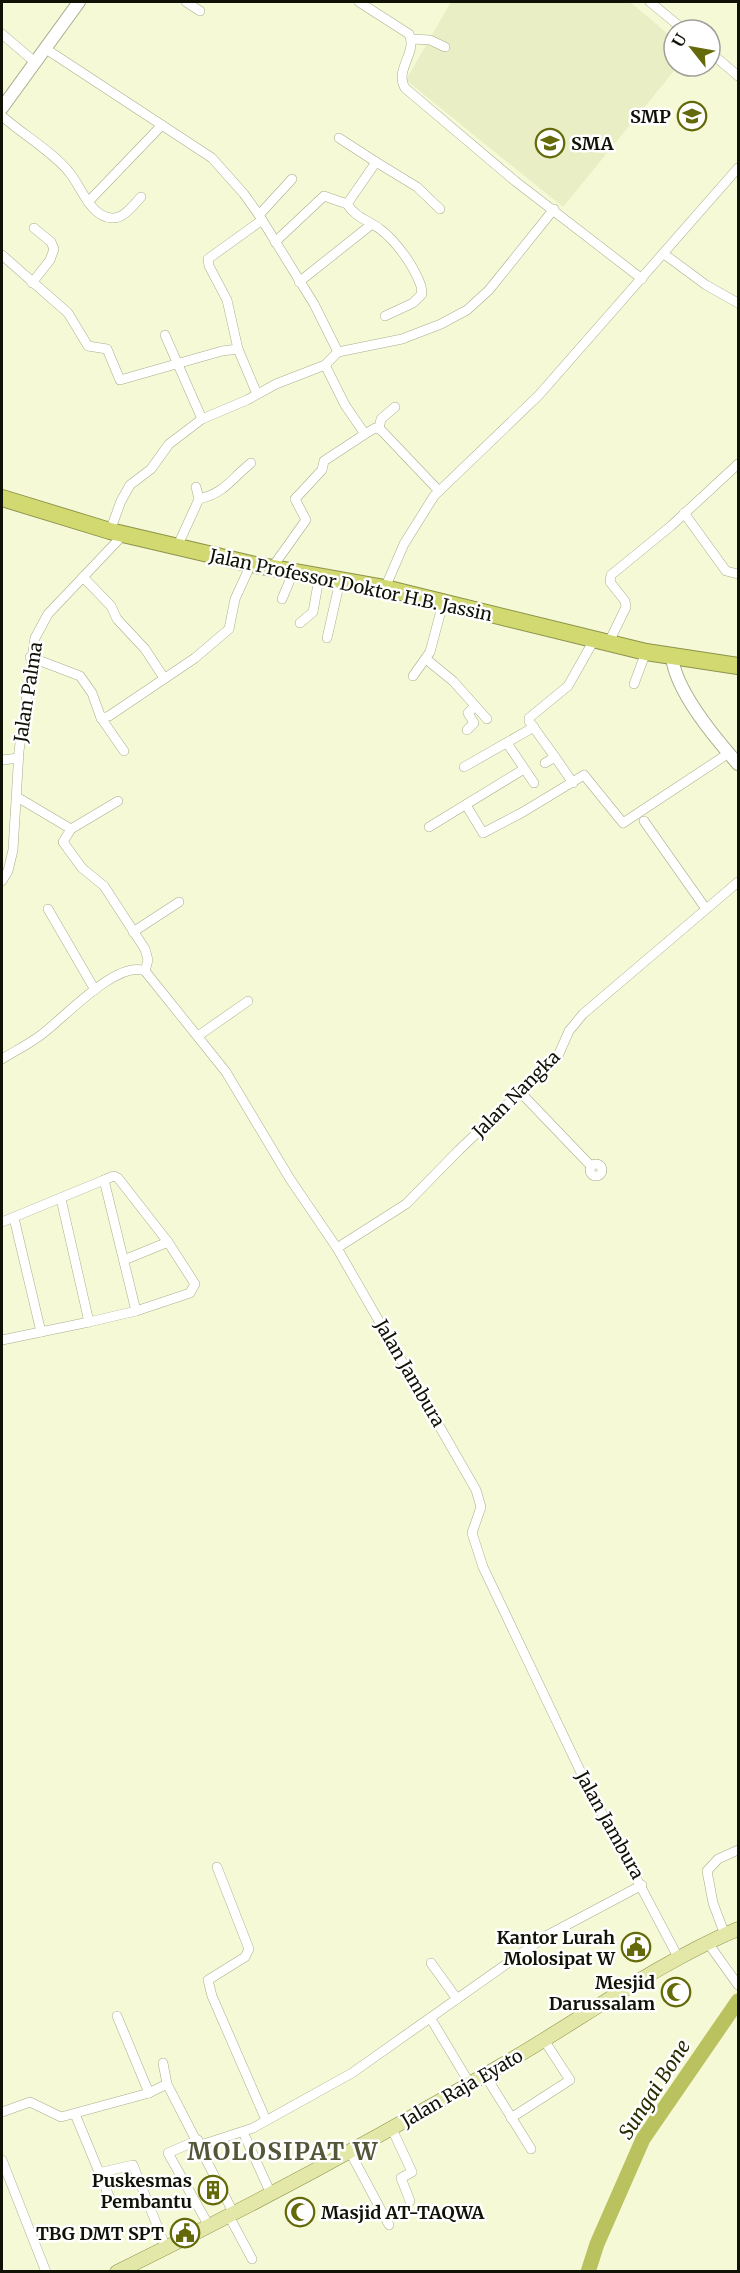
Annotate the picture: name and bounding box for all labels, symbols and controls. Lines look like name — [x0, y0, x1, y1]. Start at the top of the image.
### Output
north arrow — [662, 18, 722, 78]
text: U — [668, 30, 691, 51]
school or university icon: SMP — [676, 100, 708, 132]
place label: SMP — [630, 105, 671, 128]
school or university icon: SMA — [534, 127, 566, 159]
place label: SMA — [571, 132, 614, 155]
street label: Jalan Professor Doktor H.B. Jassin — [207, 544, 495, 626]
street label: Jalan Palma — [9, 640, 47, 745]
street label: Jalan Nangka — [467, 1045, 565, 1143]
street label: Jalan Jambura — [369, 1314, 450, 1431]
street label: Jalan Jambura — [570, 1766, 649, 1884]
place label: Kantor Lurah Molosipat W — [496, 1926, 616, 1970]
public building icon: Kantor Lurah Molosipat W — [620, 1931, 652, 1963]
place label: Mesjid Darussalam — [549, 1971, 655, 2015]
mosque icon: Mesjid Darussalam — [660, 1976, 692, 2008]
water label: Sungai Bone — [613, 2035, 695, 2143]
street label: Jalan Raja Eyato — [396, 2044, 527, 2133]
district label: MOLOSIPAT W — [187, 2136, 379, 2167]
place label: Puskesmas Pembantu — [92, 2169, 192, 2213]
building icon: Puskesmas Pembantu — [197, 2174, 229, 2206]
mosque icon: Masjid AT-TAQWA — [284, 2196, 316, 2228]
place label: Masjid AT-TAQWA — [321, 2201, 485, 2224]
public building icon: TBG DMT SPT — [169, 2217, 201, 2249]
place label: TBG DMT SPT — [36, 2222, 164, 2245]

